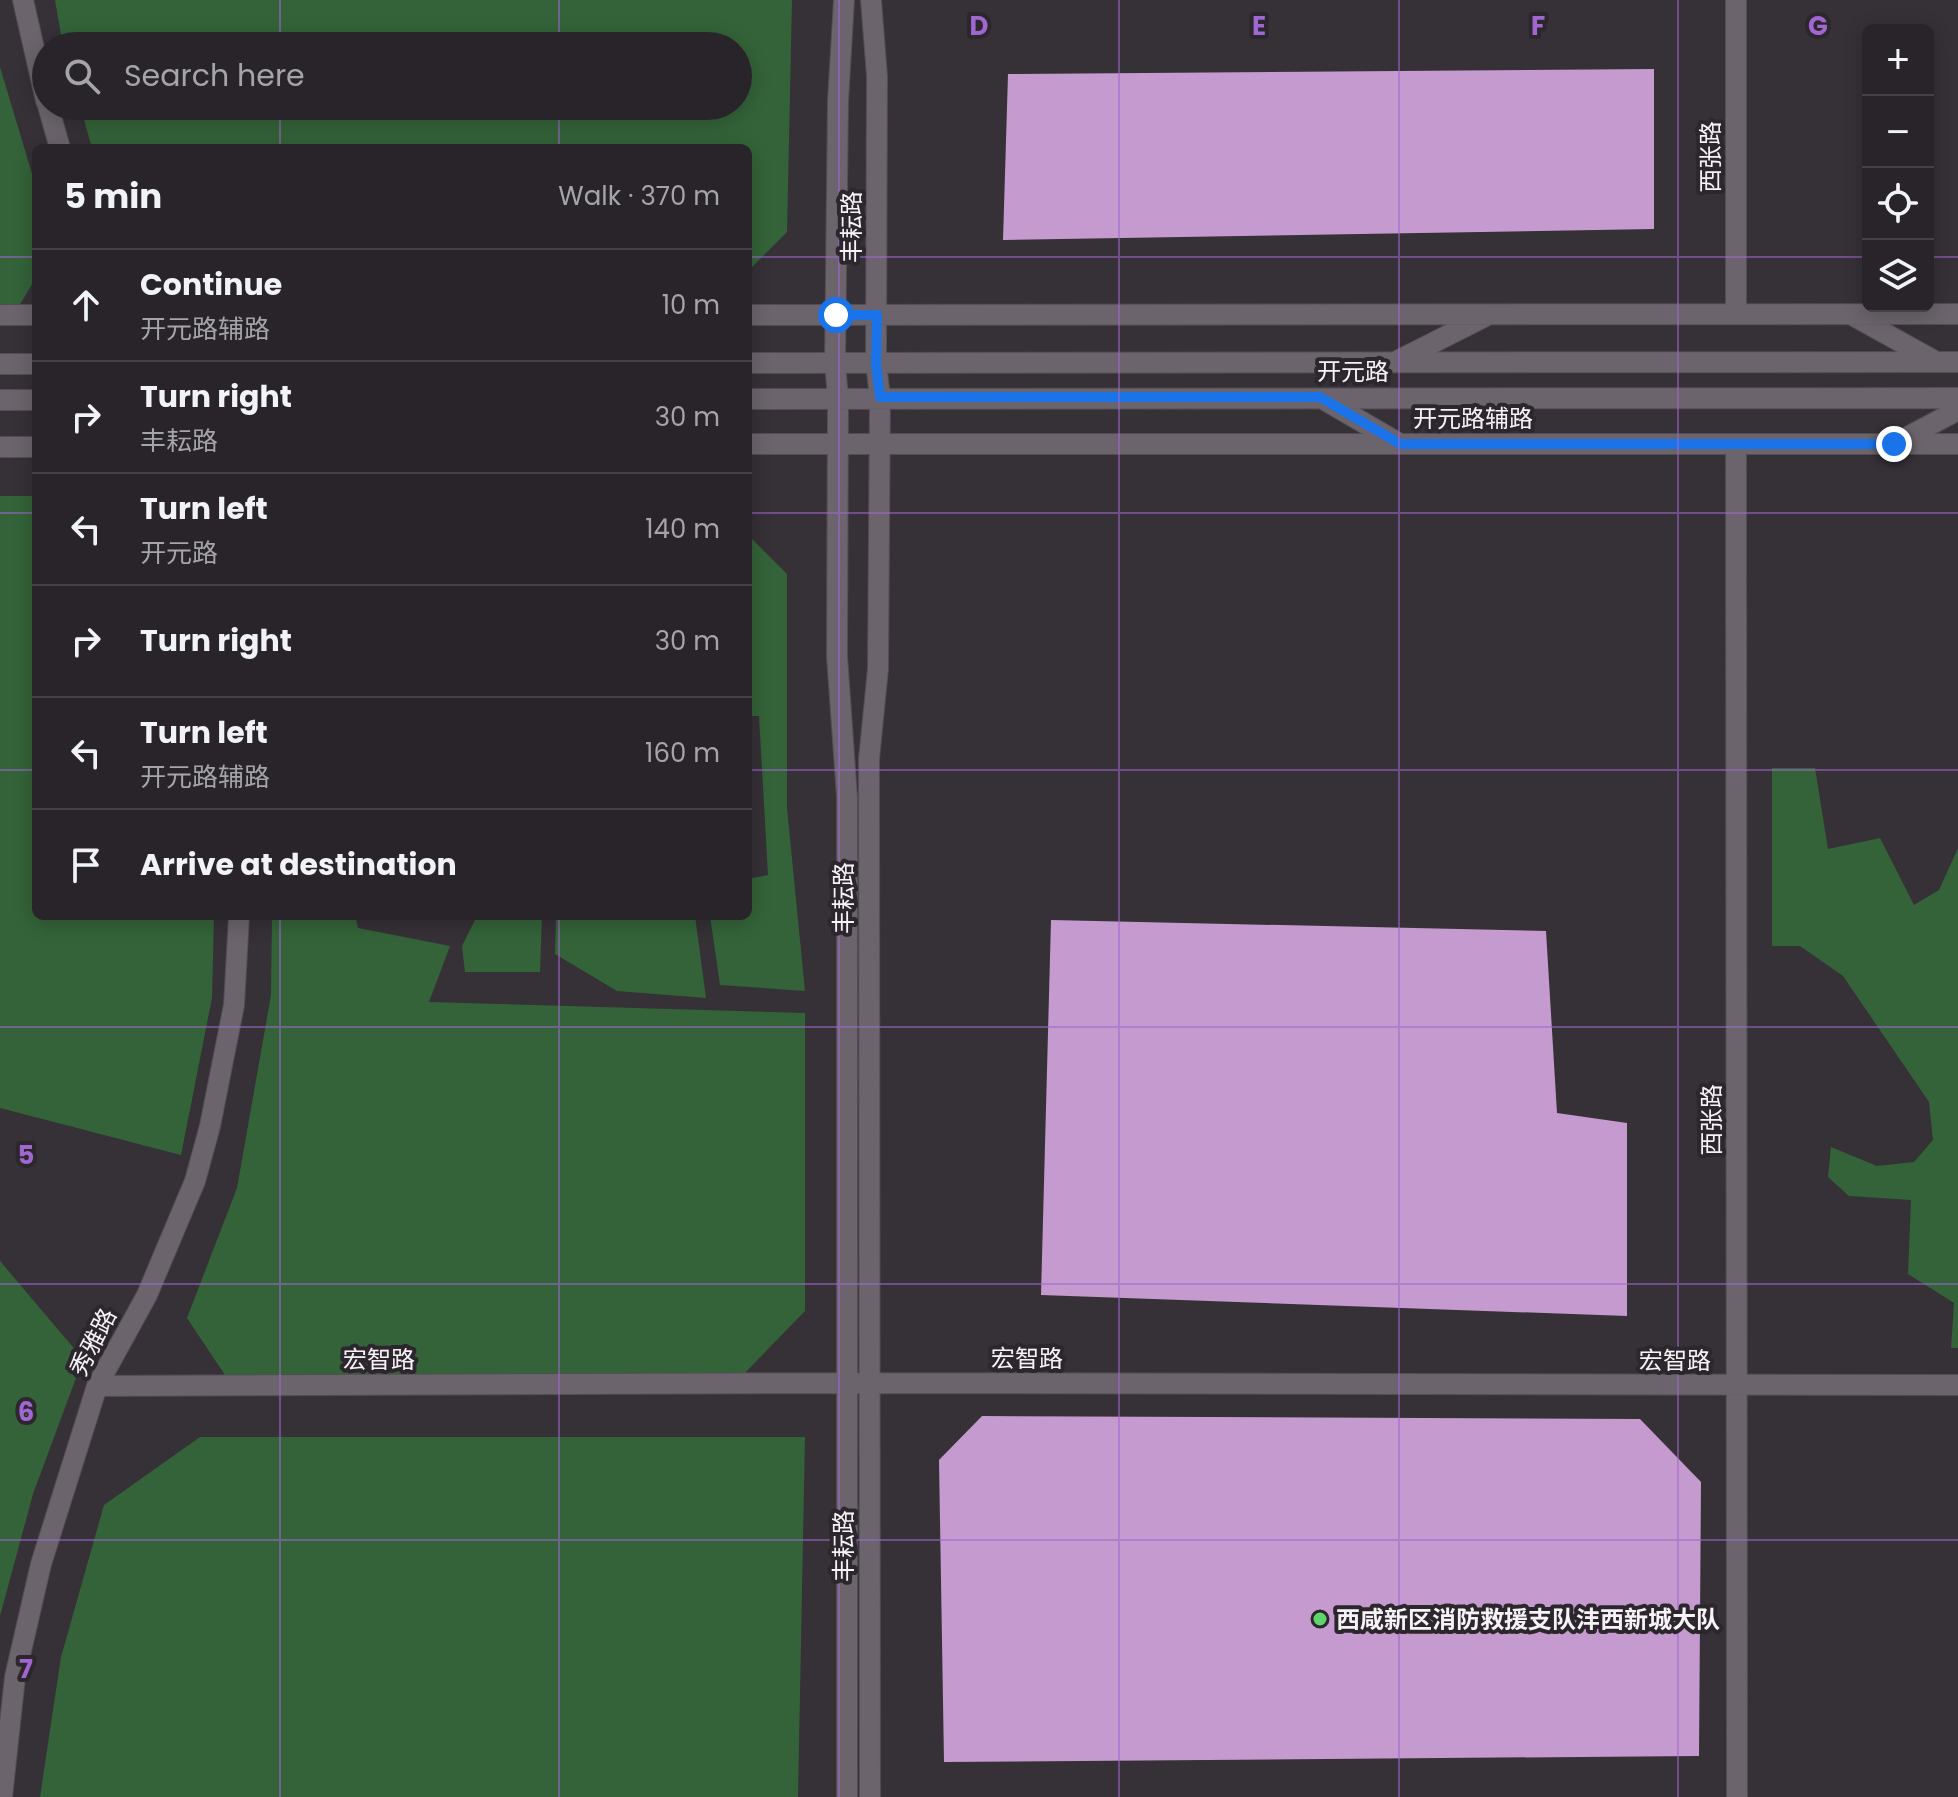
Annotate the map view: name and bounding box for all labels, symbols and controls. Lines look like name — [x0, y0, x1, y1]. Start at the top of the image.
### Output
text: D — [970, 8, 989, 44]
text: E — [1252, 8, 1266, 44]
text: F — [1531, 8, 1545, 44]
text: G — [1808, 8, 1828, 44]
map controls — [1862, 24, 1934, 312]
button: + — [1862, 24, 1934, 96]
search box — [32, 32, 752, 120]
icon: search — [60, 54, 104, 98]
text: Search here — [124, 54, 305, 97]
button: − — [1862, 96, 1934, 168]
street label: 西张路 — [1694, 121, 1727, 193]
button: locate — [1862, 168, 1934, 240]
text: 5 min — [64, 172, 162, 220]
text: Walk · 370 m — [558, 178, 720, 214]
street label: 丰耘路 — [835, 191, 868, 263]
button: layers — [1862, 240, 1934, 312]
text: Continue — [140, 263, 282, 306]
icon: ahead — [64, 283, 108, 327]
text: 10 m — [662, 287, 720, 323]
route start — [818, 297, 854, 333]
text: 开元路辅路 — [140, 311, 270, 347]
street label: 开元路 — [1317, 355, 1389, 388]
text: Turn right — [140, 375, 292, 418]
icon: right — [64, 395, 108, 439]
text: 30 m — [655, 399, 720, 435]
street label: 开元路辅路 — [1413, 402, 1533, 435]
text: 丰耘路 — [140, 423, 218, 459]
route end — [1876, 426, 1912, 462]
text: Turn left — [140, 487, 268, 530]
icon: left — [64, 507, 108, 551]
text: 140 m — [645, 511, 720, 547]
text: 开元路 — [140, 535, 218, 571]
icon: right — [64, 619, 108, 663]
text: Turn right — [140, 619, 292, 662]
text: 30 m — [655, 623, 720, 659]
text: Turn left — [140, 711, 268, 754]
icon: left — [64, 731, 108, 775]
text: 160 m — [645, 735, 720, 771]
text: 开元路辅路 — [140, 759, 270, 795]
icon: arrive — [64, 843, 108, 887]
text: Arrive at destination — [140, 843, 457, 886]
street label: 丰耘路 — [827, 862, 860, 934]
street label: 西张路 — [1695, 1084, 1728, 1156]
text: 5 — [18, 1137, 34, 1173]
street label: 秀雅路 — [62, 1302, 124, 1382]
street label: 宏智路 — [991, 1342, 1063, 1375]
street label: 宏智路 — [343, 1343, 415, 1376]
street label: 宏智路 — [1639, 1344, 1711, 1377]
text: 6 — [18, 1394, 34, 1430]
street label: 丰耘路 — [827, 1510, 860, 1582]
place label: 西咸新区消防救援支队沣西新城大队 — [1336, 1603, 1720, 1636]
marker: 西咸新区消防救援支队沣西新城大队 — [1311, 1610, 1329, 1628]
text: 7 — [19, 1651, 33, 1687]

